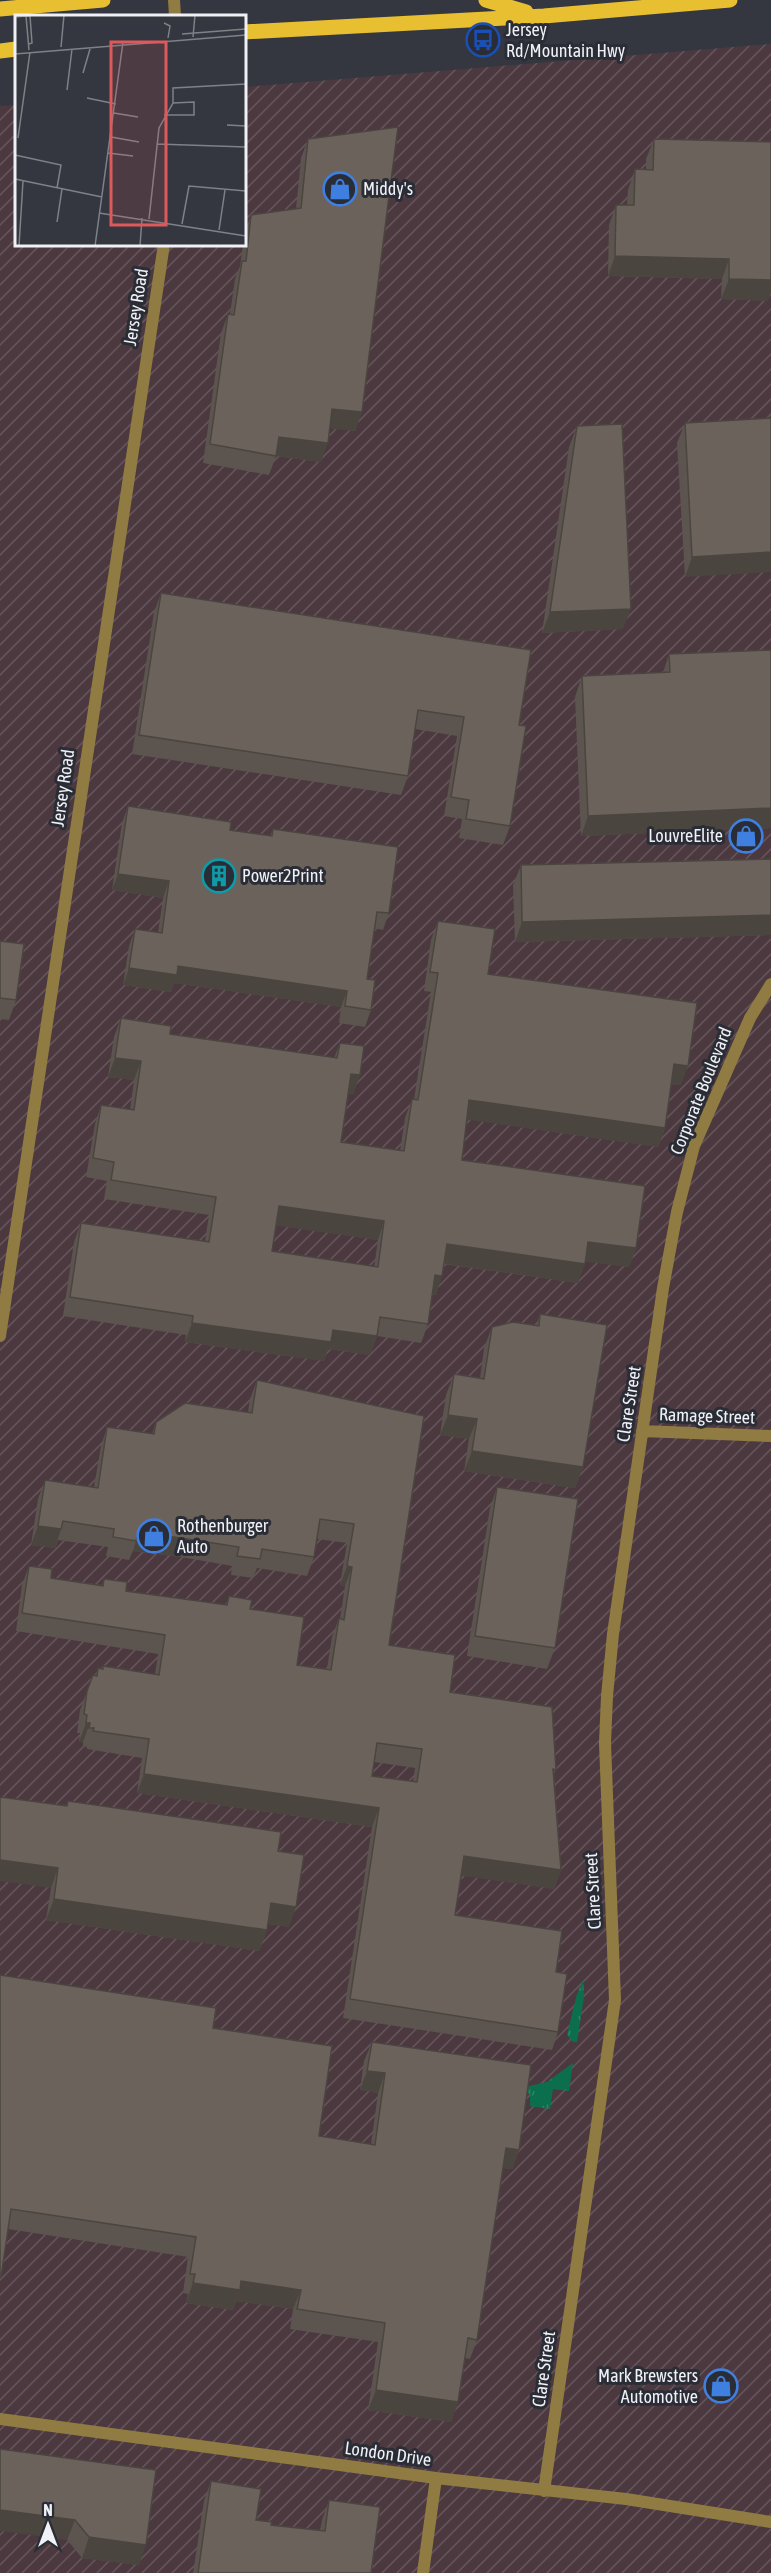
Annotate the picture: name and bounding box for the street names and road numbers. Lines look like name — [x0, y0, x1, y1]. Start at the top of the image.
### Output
street label: Jersey Road — [119, 267, 152, 347]
street label: Jersey Road — [47, 748, 78, 828]
street label: Corporate Boulevard — [665, 1024, 736, 1158]
street label: Clare Street — [612, 1364, 645, 1443]
street label: Ramage Street — [659, 1403, 755, 1428]
street label: Clare Street — [580, 1852, 605, 1930]
street label: Clare Street — [528, 2329, 559, 2408]
street label: London Drive — [343, 2437, 433, 2470]

